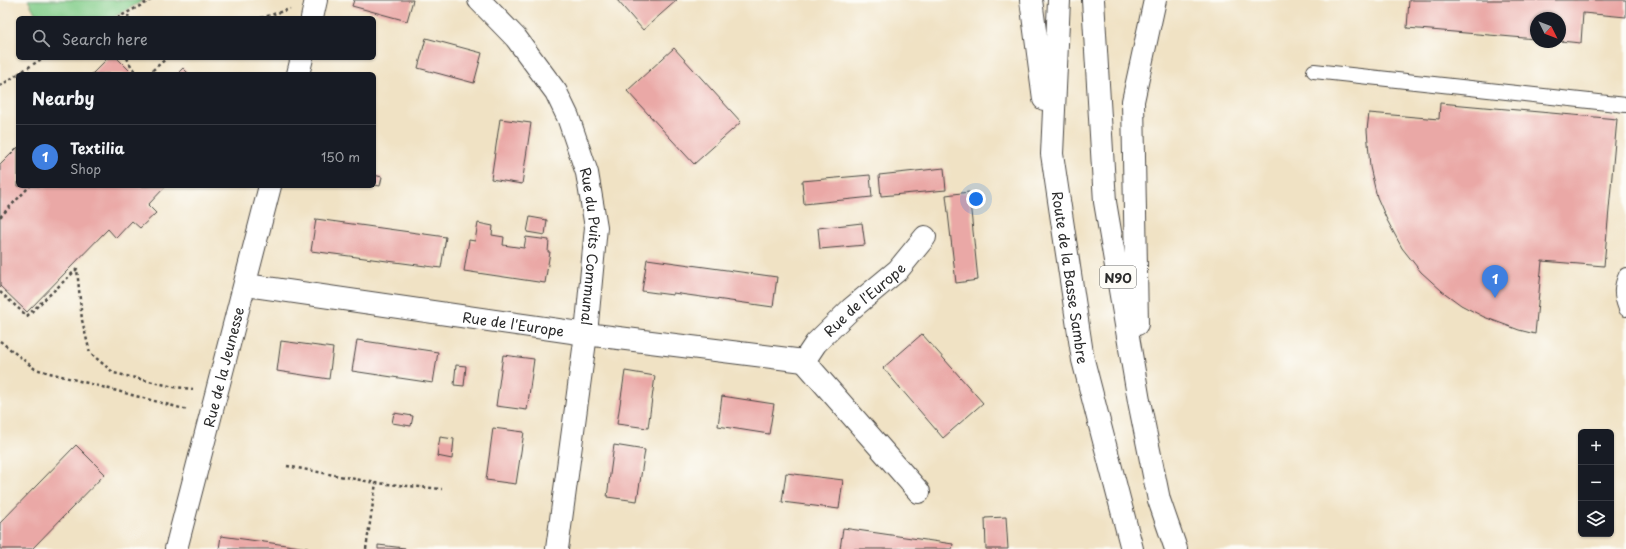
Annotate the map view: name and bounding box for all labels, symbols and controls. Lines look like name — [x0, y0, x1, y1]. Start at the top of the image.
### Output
north arrow — [1530, 12, 1566, 48]
search box — [16, 16, 376, 60]
icon: search — [30, 27, 52, 49]
text: Search here — [62, 27, 148, 50]
text: Nearby — [32, 85, 94, 111]
text: Textilia — [70, 136, 125, 159]
text: 1 — [42, 147, 48, 166]
text: 150 m — [321, 147, 360, 166]
text: Shop — [70, 159, 101, 178]
street label: Rue du Puits Communal — [575, 164, 607, 326]
your location — [966, 189, 986, 209]
street label: Route de la Basse Sambre — [1047, 190, 1094, 366]
street label: Rue de l'Europe — [819, 258, 910, 341]
pin: 1 — [1482, 265, 1508, 298]
road number: N90 — [1100, 266, 1136, 288]
street label: Rue de la Jeunesse — [198, 305, 249, 429]
street label: Rue de l'Europe — [461, 306, 565, 341]
map controls — [1578, 429, 1614, 537]
button: + — [1578, 429, 1614, 465]
button: − — [1578, 465, 1614, 501]
button: layers — [1578, 501, 1614, 537]

